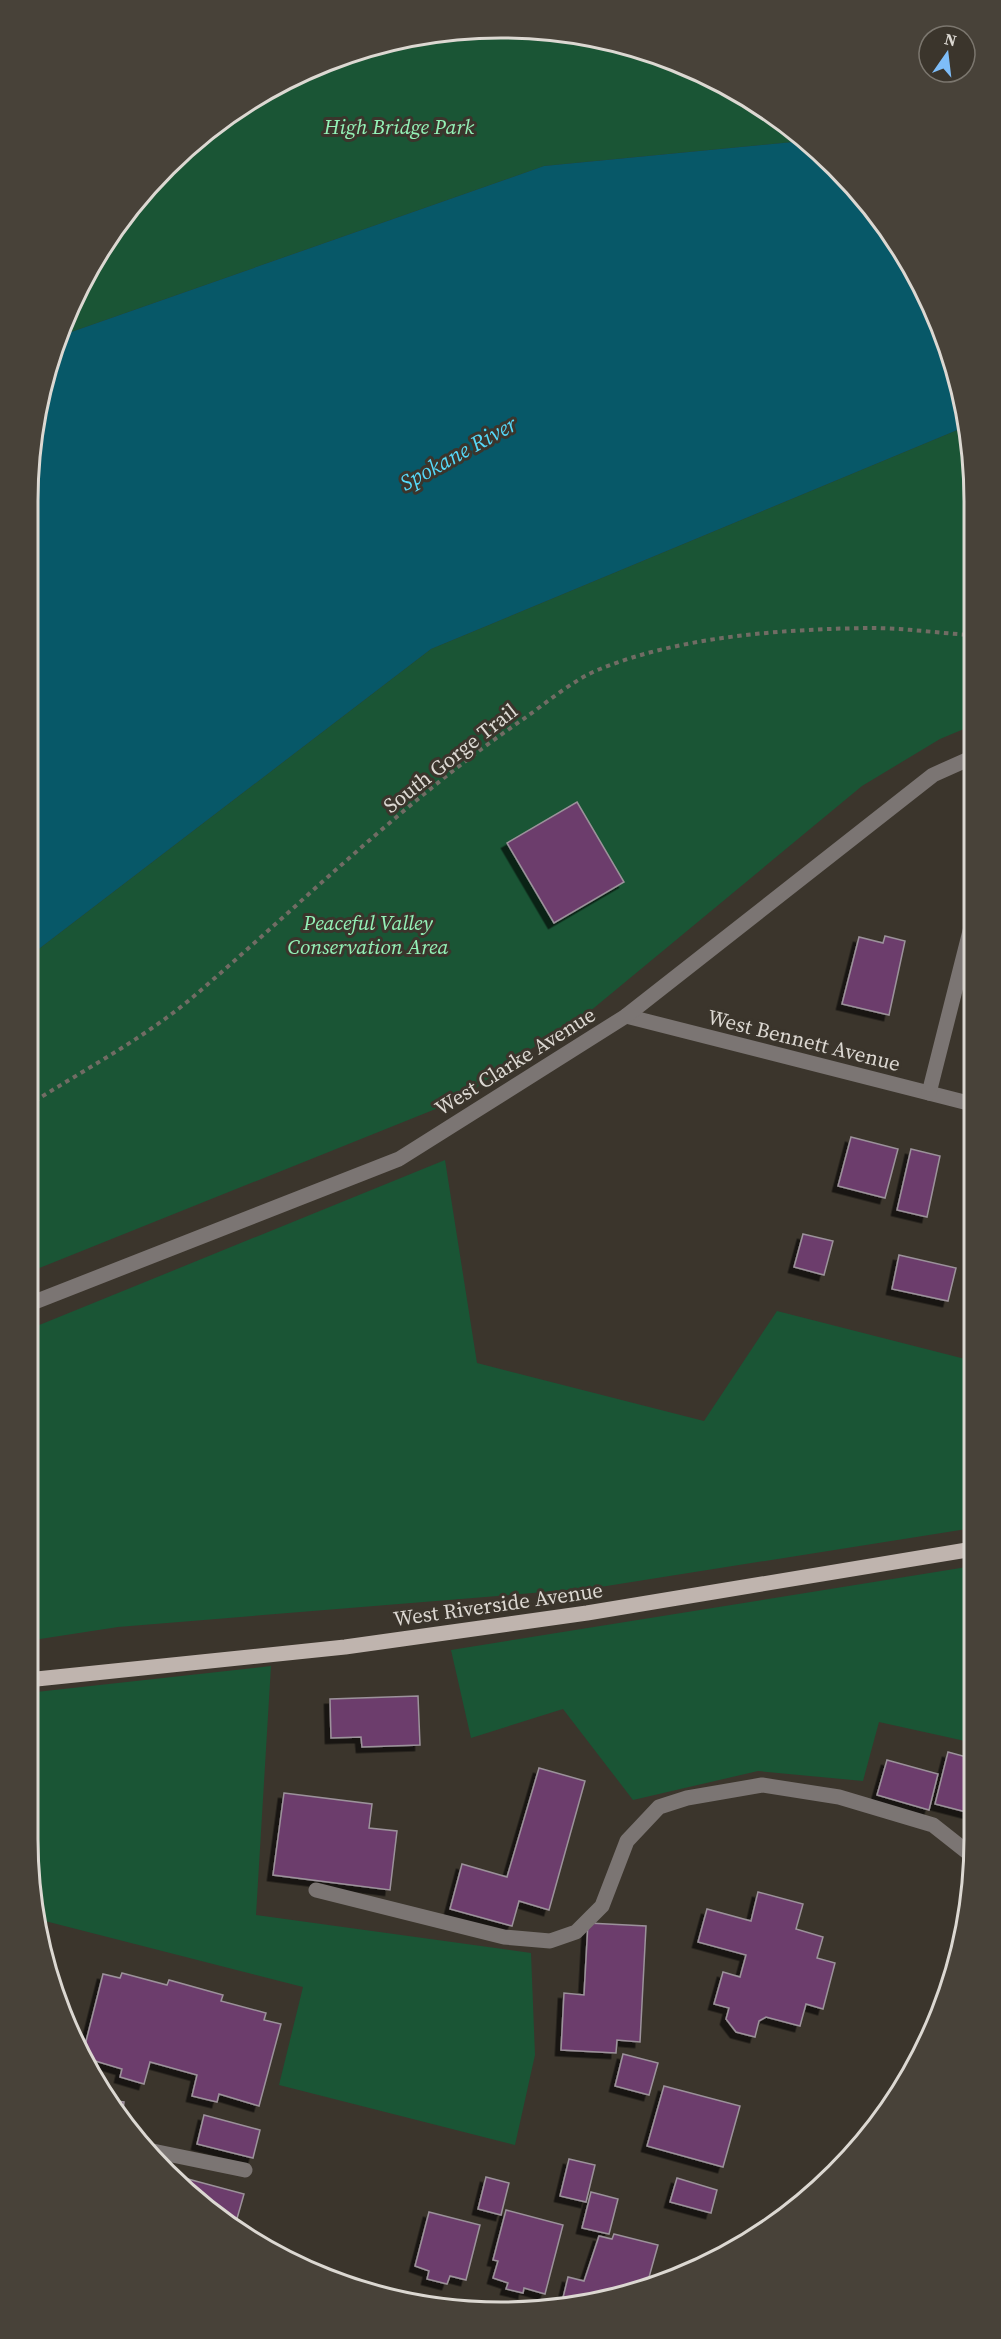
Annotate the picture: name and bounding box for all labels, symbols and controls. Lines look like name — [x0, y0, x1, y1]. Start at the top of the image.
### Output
north arrow — [917, 24, 977, 84]
text: N — [942, 27, 959, 52]
park label: High Bridge Park — [323, 112, 474, 141]
water label: Spokane River — [394, 408, 523, 497]
street label: South Gorge Trail — [377, 696, 523, 820]
park label: Peaceful Valley Conservation Area — [288, 908, 448, 961]
street label: West Clarke Avenue — [429, 1000, 601, 1122]
street label: West Bennett Avenue — [704, 1002, 904, 1078]
street label: West Riverside Avenue — [391, 1575, 605, 1633]

